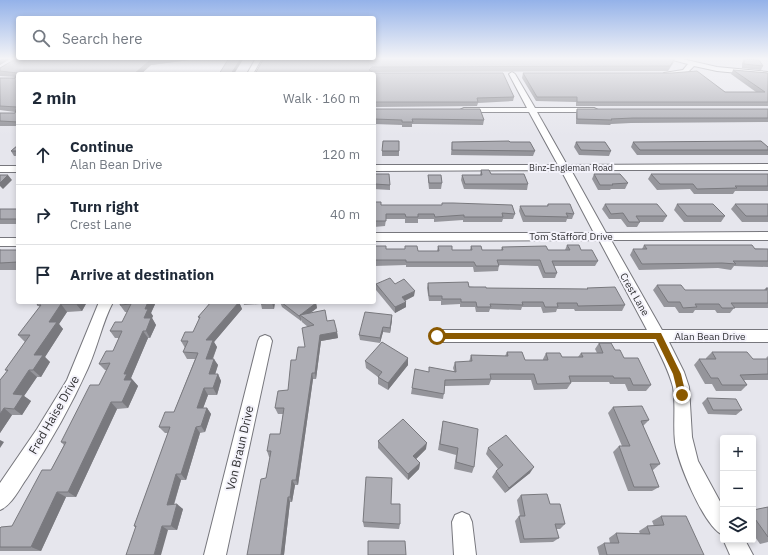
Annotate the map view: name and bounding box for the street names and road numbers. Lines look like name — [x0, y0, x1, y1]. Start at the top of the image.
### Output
street label: Binz-Engleman Road — [529, 162, 613, 173]
street label: Tom Stafford Drive — [529, 230, 613, 243]
street label: Crest Lane — [617, 270, 652, 319]
street label: Alan Bean Drive — [674, 330, 746, 343]
street label: Fred Haise Drive — [25, 372, 82, 457]
street label: Von Braun Drive — [223, 404, 257, 492]

